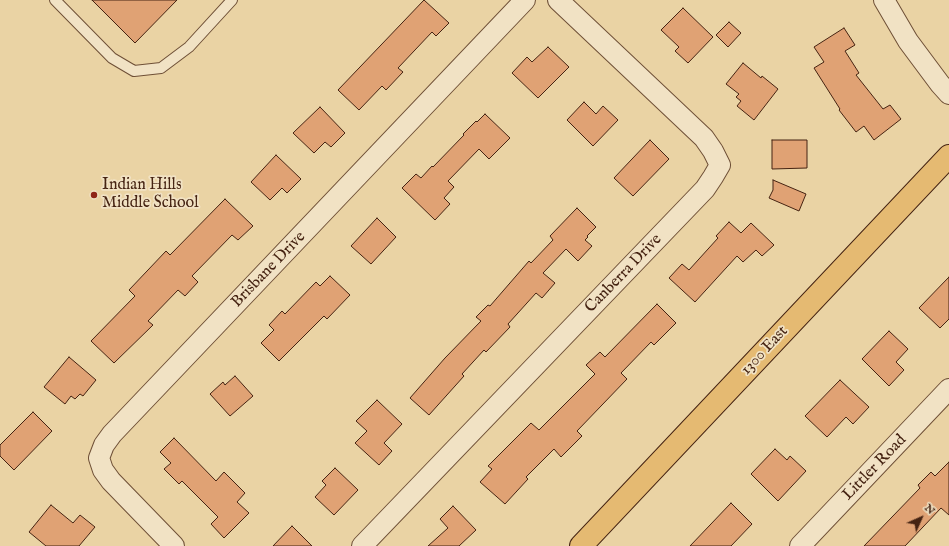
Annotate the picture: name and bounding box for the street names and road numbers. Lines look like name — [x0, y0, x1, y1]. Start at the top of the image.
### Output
street label: Brisbane Drive — [228, 228, 310, 312]
street label: Canberra Drive — [582, 231, 666, 317]
street label: 1300 East — [737, 322, 793, 380]
street label: Littler Road — [839, 431, 911, 505]

